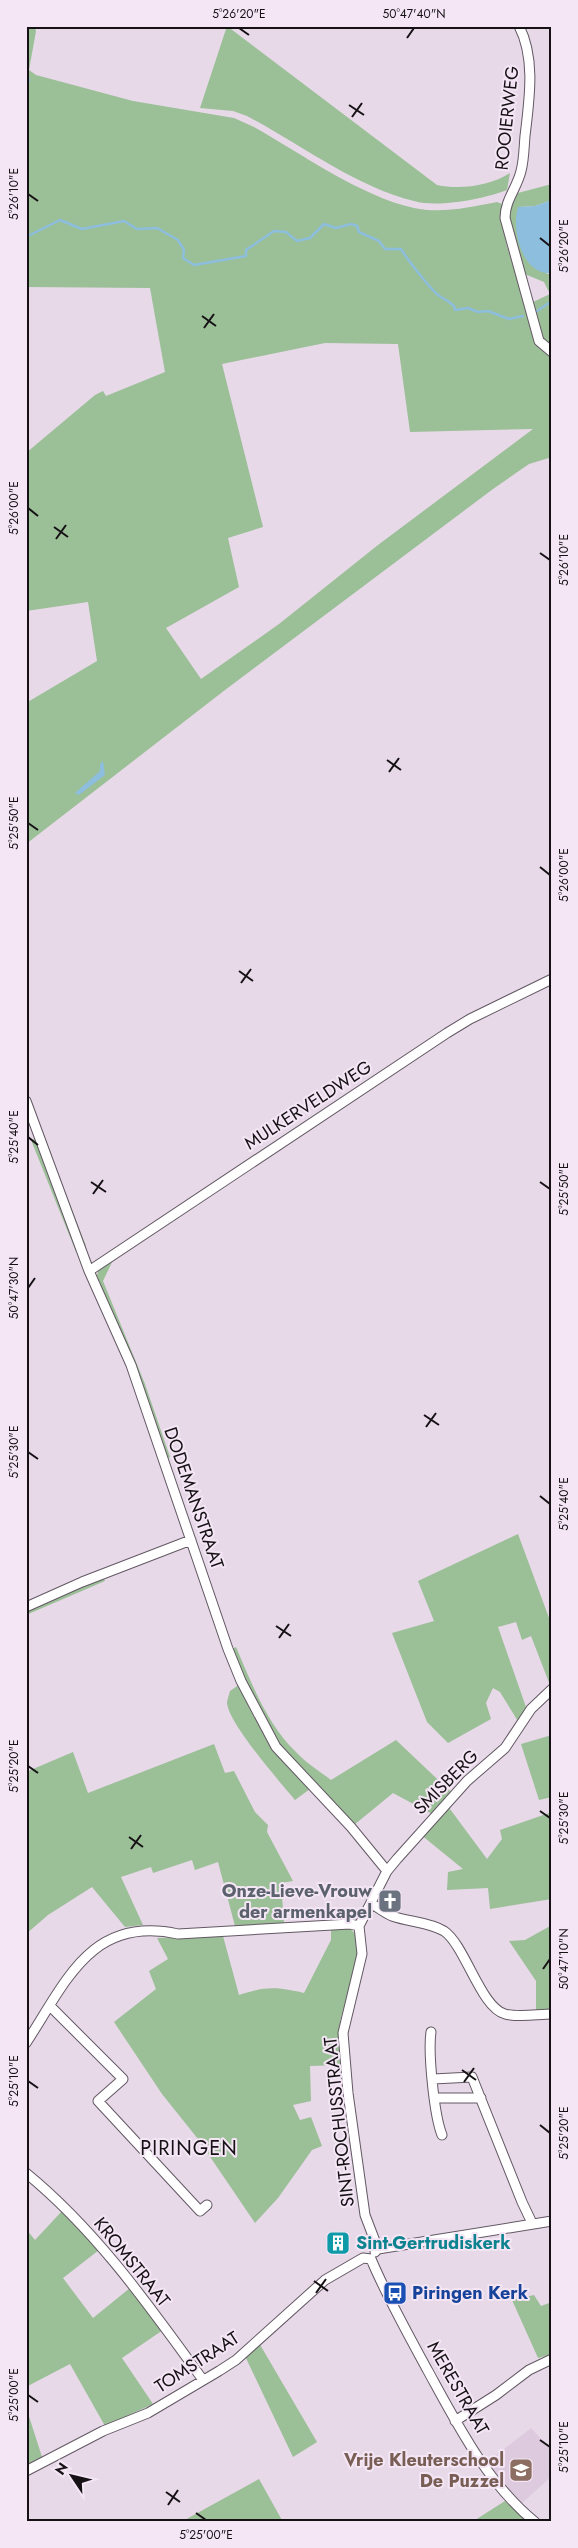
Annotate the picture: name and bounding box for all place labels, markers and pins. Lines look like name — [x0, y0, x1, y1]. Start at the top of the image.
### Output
place label: Onze-Lieve-Vrouw der armenkapel — [222, 1878, 372, 1925]
church icon: Onze-Lieve-Vrouw der armenkapel — [377, 1888, 403, 1914]
building icon: Sint-Gertrudiskerk — [325, 2230, 351, 2256]
place label: Sint-Gertrudiskerk — [356, 2230, 511, 2256]
bus stop icon: Piringen Kerk — [382, 2280, 408, 2306]
place label: Piringen Kerk — [412, 2280, 529, 2306]
place label: Vrije Kleuterschool De Puzzel — [343, 2447, 504, 2494]
school or university icon: Vrije Kleuterschool De Puzzel — [508, 2457, 534, 2483]

